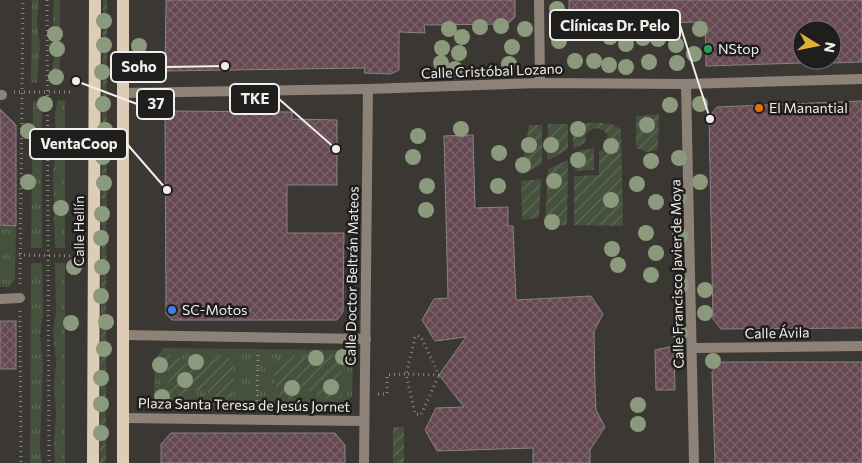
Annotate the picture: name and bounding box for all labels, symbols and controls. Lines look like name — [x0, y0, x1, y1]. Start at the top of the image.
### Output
callout: Clínicas Dr. Pelo — [550, 10, 680, 40]
text: Clínicas Dr. Pelo — [560, 16, 670, 34]
north arrow — [792, 20, 842, 70]
place label: NStop — [718, 40, 759, 57]
text: N — [821, 41, 840, 54]
marker: NStop — [702, 43, 714, 55]
callout: Soho — [111, 52, 166, 82]
text: Soho — [121, 57, 157, 75]
street label: Calle Cristóbal Lozano — [421, 60, 563, 81]
callout: TKE — [230, 84, 279, 114]
callout: 37 — [137, 89, 174, 119]
text: TKE — [240, 89, 270, 107]
text: 37 — [148, 94, 164, 112]
place label: El Manantial — [769, 99, 848, 116]
marker: El Manantial — [753, 102, 765, 114]
callout: VentaCoop — [30, 129, 127, 159]
text: VentaCoop — [40, 134, 118, 152]
street label: Calle Francisco Javier de Moya — [666, 179, 687, 369]
street label: Calle Doctor Beltrán Mateos — [341, 186, 362, 366]
street label: Calle Hellín — [70, 196, 87, 266]
place label: SC-Motos — [182, 301, 247, 318]
marker: SC-Motos — [166, 304, 178, 316]
street label: Calle Ávila — [744, 323, 810, 342]
street label: Plaza Santa Teresa de Jesús Jornet — [138, 394, 351, 415]

